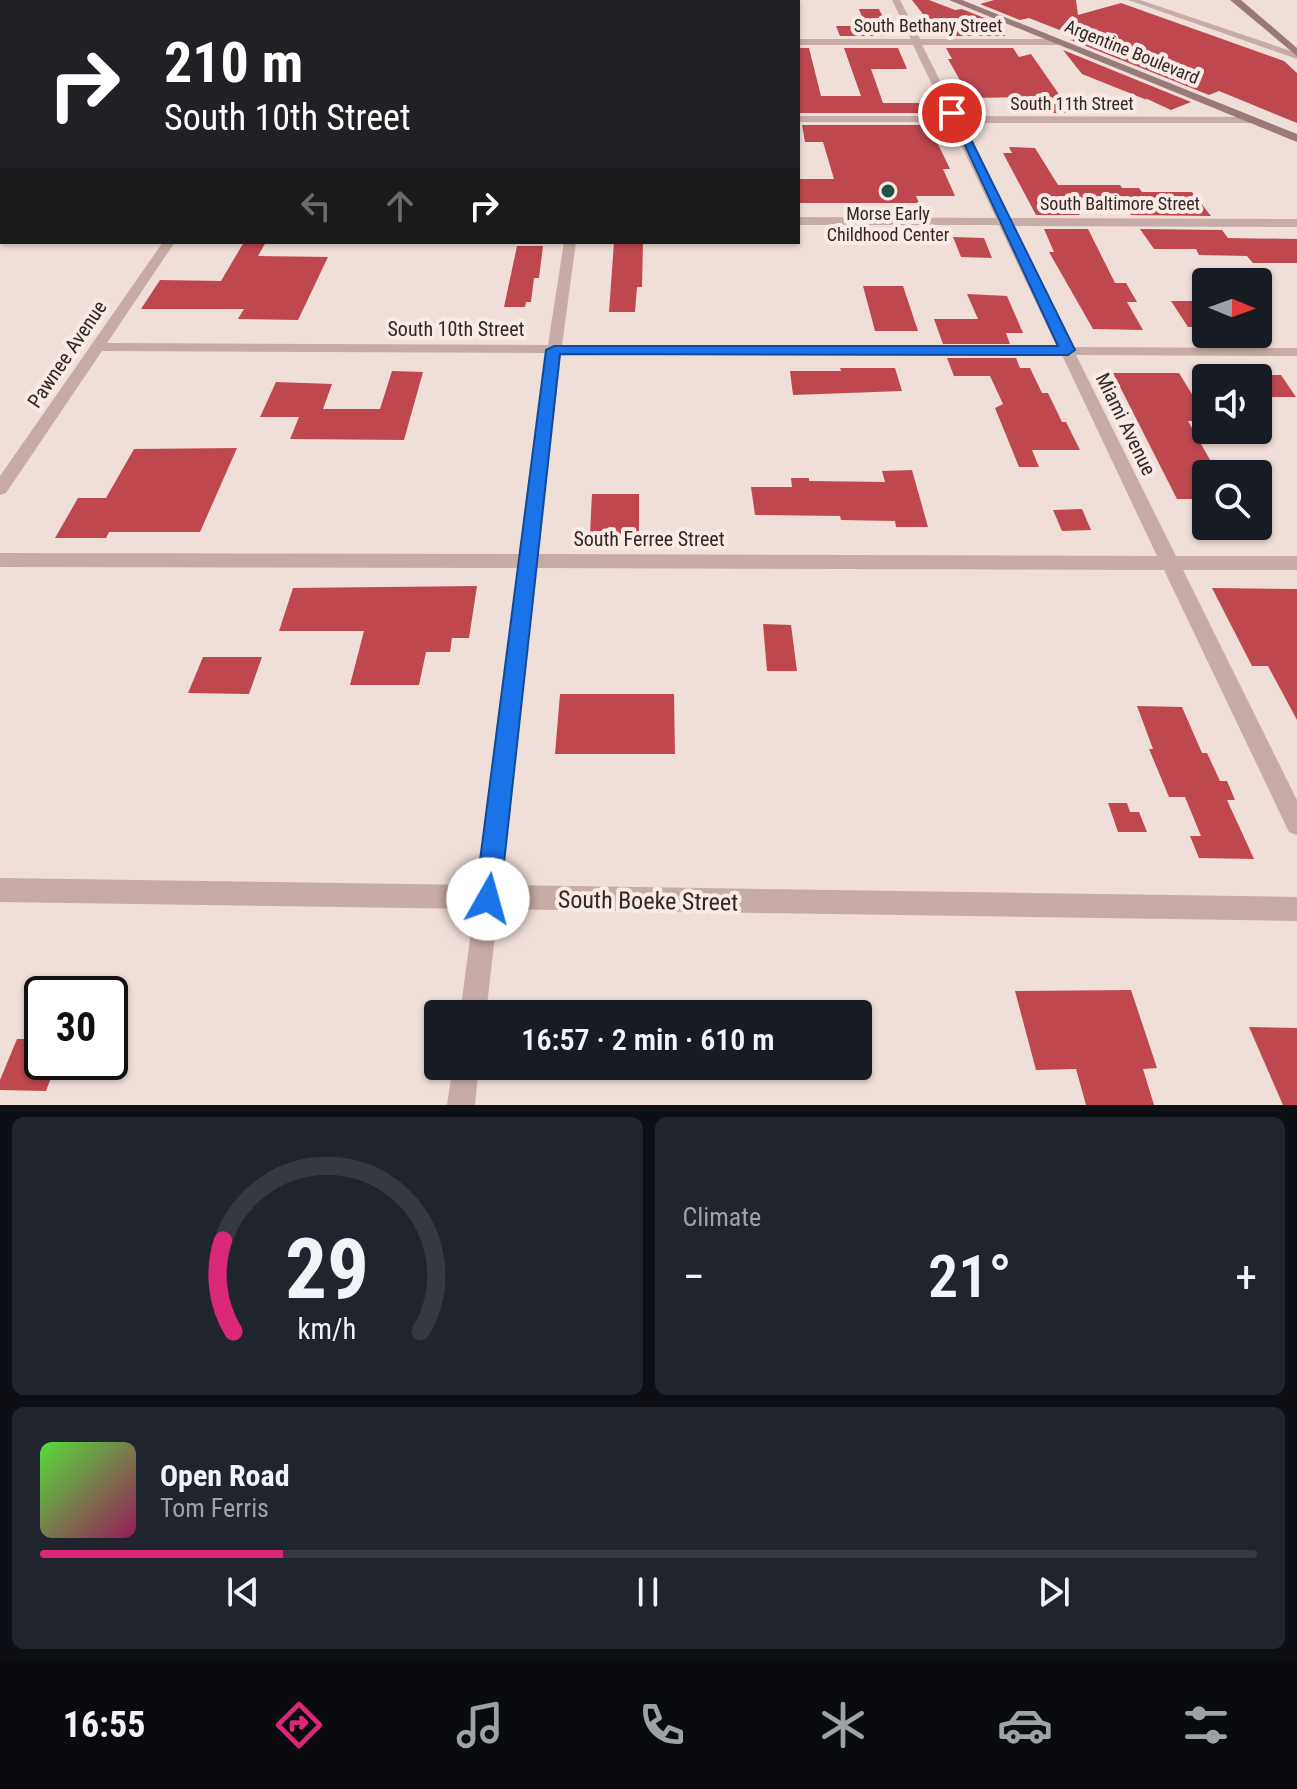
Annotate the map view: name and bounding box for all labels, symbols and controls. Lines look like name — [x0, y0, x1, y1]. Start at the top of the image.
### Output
street label: South Bethany Street — [854, 15, 1002, 36]
street label: Argentine Boulevard — [1062, 15, 1202, 88]
text: 210 m — [164, 30, 303, 96]
icon: right — [32, 32, 136, 136]
pin — [918, 79, 986, 147]
icon: arrive — [930, 91, 974, 135]
street label: South 11th Street — [1010, 93, 1134, 114]
text: South 10th Street — [164, 97, 411, 139]
marker: Morse Early Childhood Center — [879, 182, 897, 200]
icon: left — [294, 184, 338, 228]
icon: ahead — [378, 184, 422, 228]
icon: right — [462, 184, 506, 228]
street label: South Baltimore Street — [1040, 193, 1200, 214]
place label: Morse Early Childhood Center — [827, 203, 950, 245]
north arrow — [1192, 268, 1272, 348]
map controls — [1192, 268, 1272, 540]
street label: Pawnee Avenue — [22, 296, 112, 412]
street label: South 10th Street — [387, 317, 525, 341]
button: sound — [1192, 364, 1272, 444]
street label: Miami Avenue — [1091, 369, 1161, 479]
button: search — [1192, 460, 1272, 540]
street label: South Ferree Street — [573, 527, 725, 551]
position arrow — [446, 857, 530, 941]
street label: South Boeke Street — [558, 885, 738, 917]
speed limit sign: 30 — [24, 976, 128, 1080]
text: 16:57 · 2 min · 610 m — [521, 1022, 775, 1057]
text: Climate — [683, 1202, 761, 1232]
text: 29 — [285, 1221, 369, 1318]
text: 21° — [928, 1241, 1012, 1312]
text: − — [683, 1251, 705, 1303]
text: + — [1235, 1251, 1257, 1303]
text: km/h — [298, 1312, 357, 1346]
text: Open Road — [160, 1458, 290, 1493]
text: Tom Ferris — [160, 1493, 269, 1523]
icon: previous — [221, 1570, 265, 1614]
icon: pause — [626, 1570, 670, 1614]
icon: next — [1032, 1570, 1076, 1614]
icon: directions — [271, 1697, 327, 1753]
icon: music — [452, 1697, 508, 1753]
icon: phone — [634, 1697, 690, 1753]
icon: climate — [815, 1697, 871, 1753]
icon: car — [997, 1697, 1053, 1753]
icon: filters — [1178, 1697, 1234, 1753]
text: 16:55 — [63, 1704, 145, 1746]

